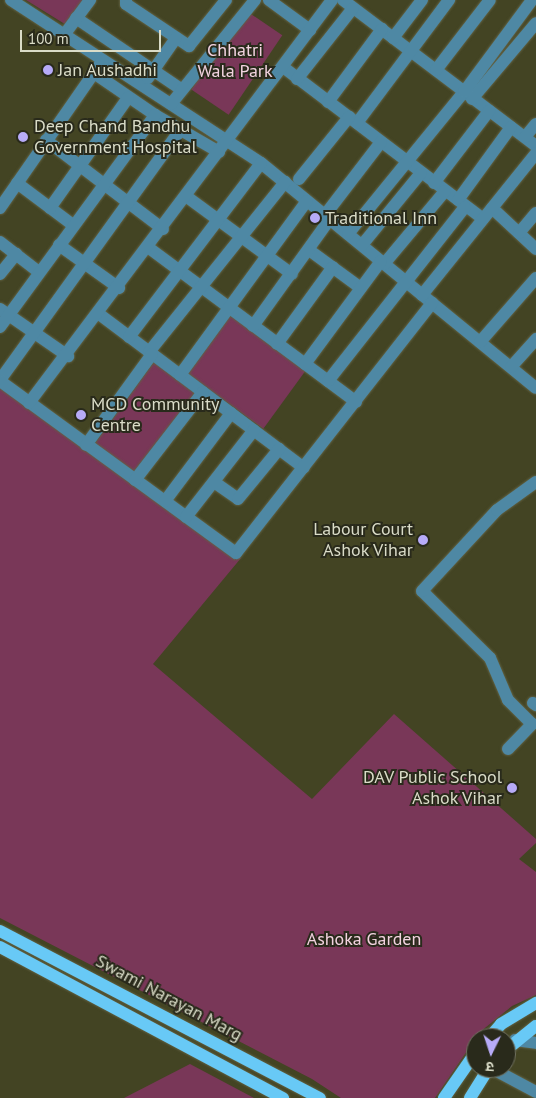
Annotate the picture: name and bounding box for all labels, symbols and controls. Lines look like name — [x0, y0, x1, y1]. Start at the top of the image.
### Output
scale bar — [22, 20, 164, 52]
text: 100 m — [28, 29, 69, 48]
park label: Chhatri Wala Park — [197, 40, 273, 82]
place label: Jan Aushadhi — [58, 59, 158, 81]
marker: Jan Aushadhi — [42, 64, 54, 76]
place label: Deep Chand Bandhu Government Hospital — [34, 116, 197, 158]
marker: Deep Chand Bandhu Government Hospital — [16, 130, 30, 144]
place label: Traditional Inn — [325, 207, 437, 229]
marker: Traditional Inn — [309, 212, 321, 224]
place label: MCD Community Centre — [91, 394, 219, 436]
marker: MCD Community Centre — [75, 409, 87, 421]
place label: Labour Court Ashok Vihar — [313, 519, 413, 562]
marker: Labour Court Ashok Vihar — [417, 534, 429, 546]
place label: DAV Public School Ashok Vihar — [362, 767, 502, 810]
marker: DAV Public School Ashok Vihar — [506, 782, 518, 794]
park label: Ashoka Garden — [307, 928, 421, 950]
street label: Swami Narayan Marg — [92, 950, 246, 1046]
north arrow — [466, 1028, 516, 1078]
text: उ — [485, 1058, 495, 1076]

